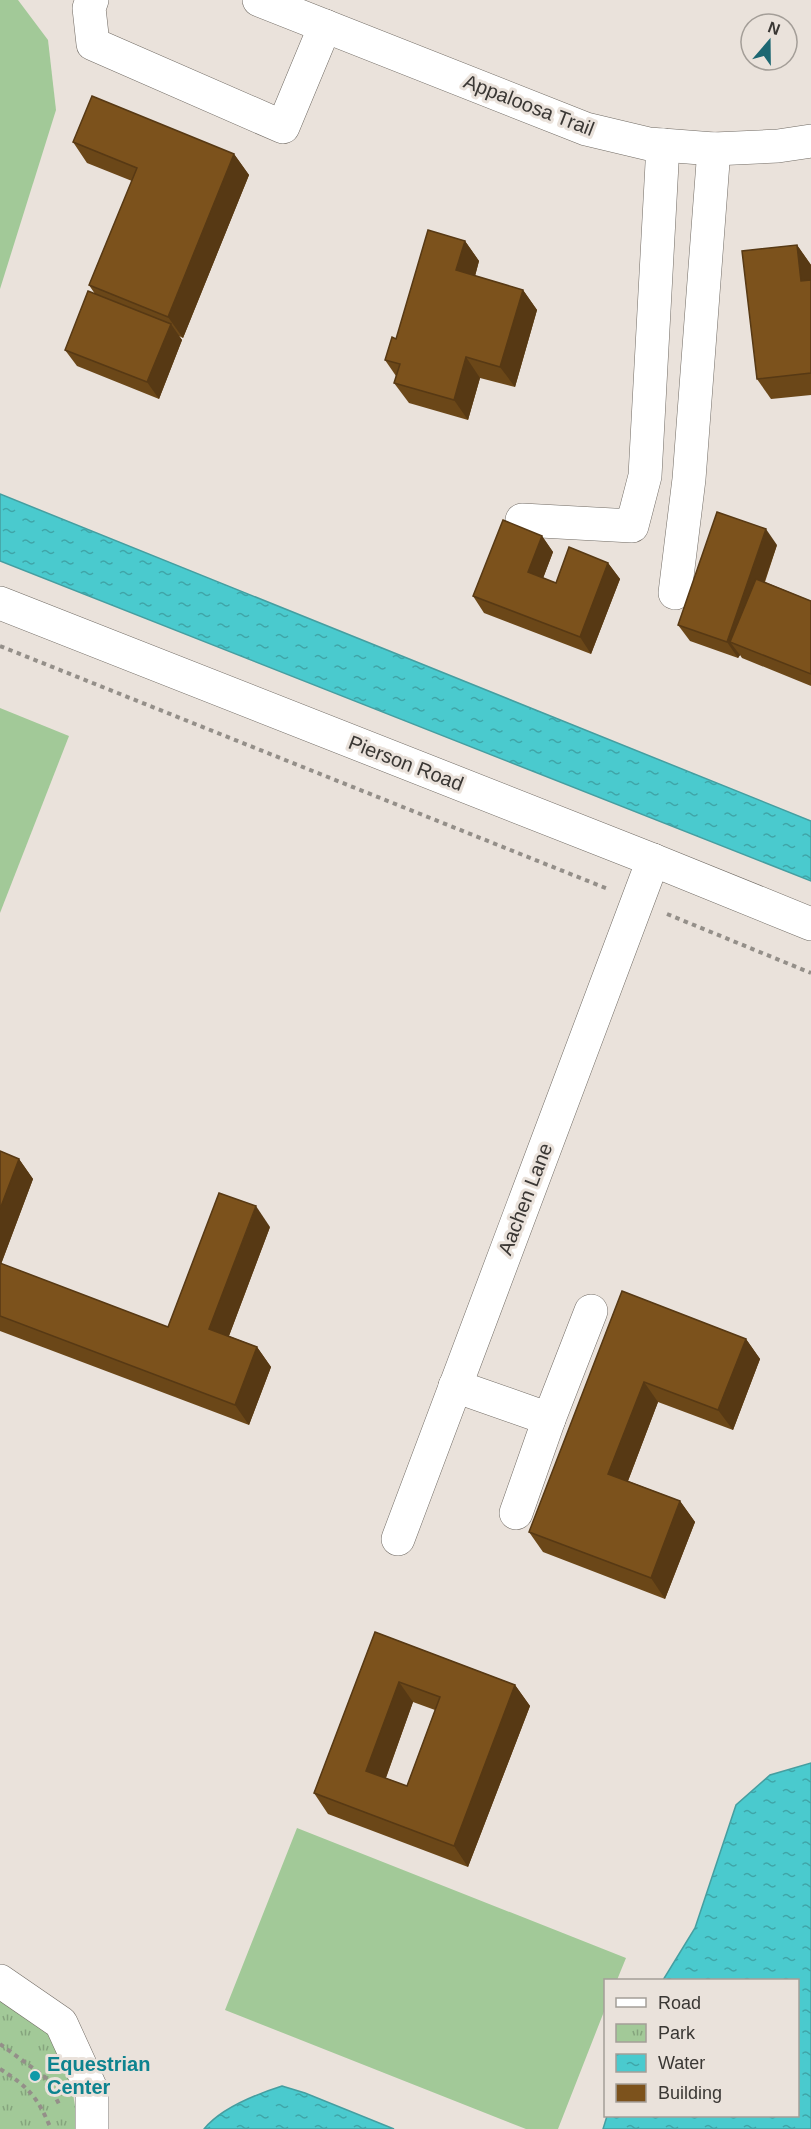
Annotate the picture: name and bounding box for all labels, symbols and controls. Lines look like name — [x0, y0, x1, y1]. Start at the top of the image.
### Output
north arrow — [739, 12, 799, 72]
text: N — [766, 18, 782, 38]
street label: Appaloosa Trail — [461, 70, 597, 140]
street label: Pierson Road — [345, 731, 467, 795]
street label: Aachen Lane — [494, 1140, 556, 1258]
legend — [604, 1979, 799, 2117]
text: Road — [658, 1993, 701, 2013]
text: Park — [658, 2023, 696, 2043]
place label: Equestrian Center — [47, 2053, 150, 2098]
text: Water — [658, 2053, 705, 2073]
marker: Equestrian Center — [28, 2069, 42, 2083]
text: Building — [658, 2083, 722, 2103]

